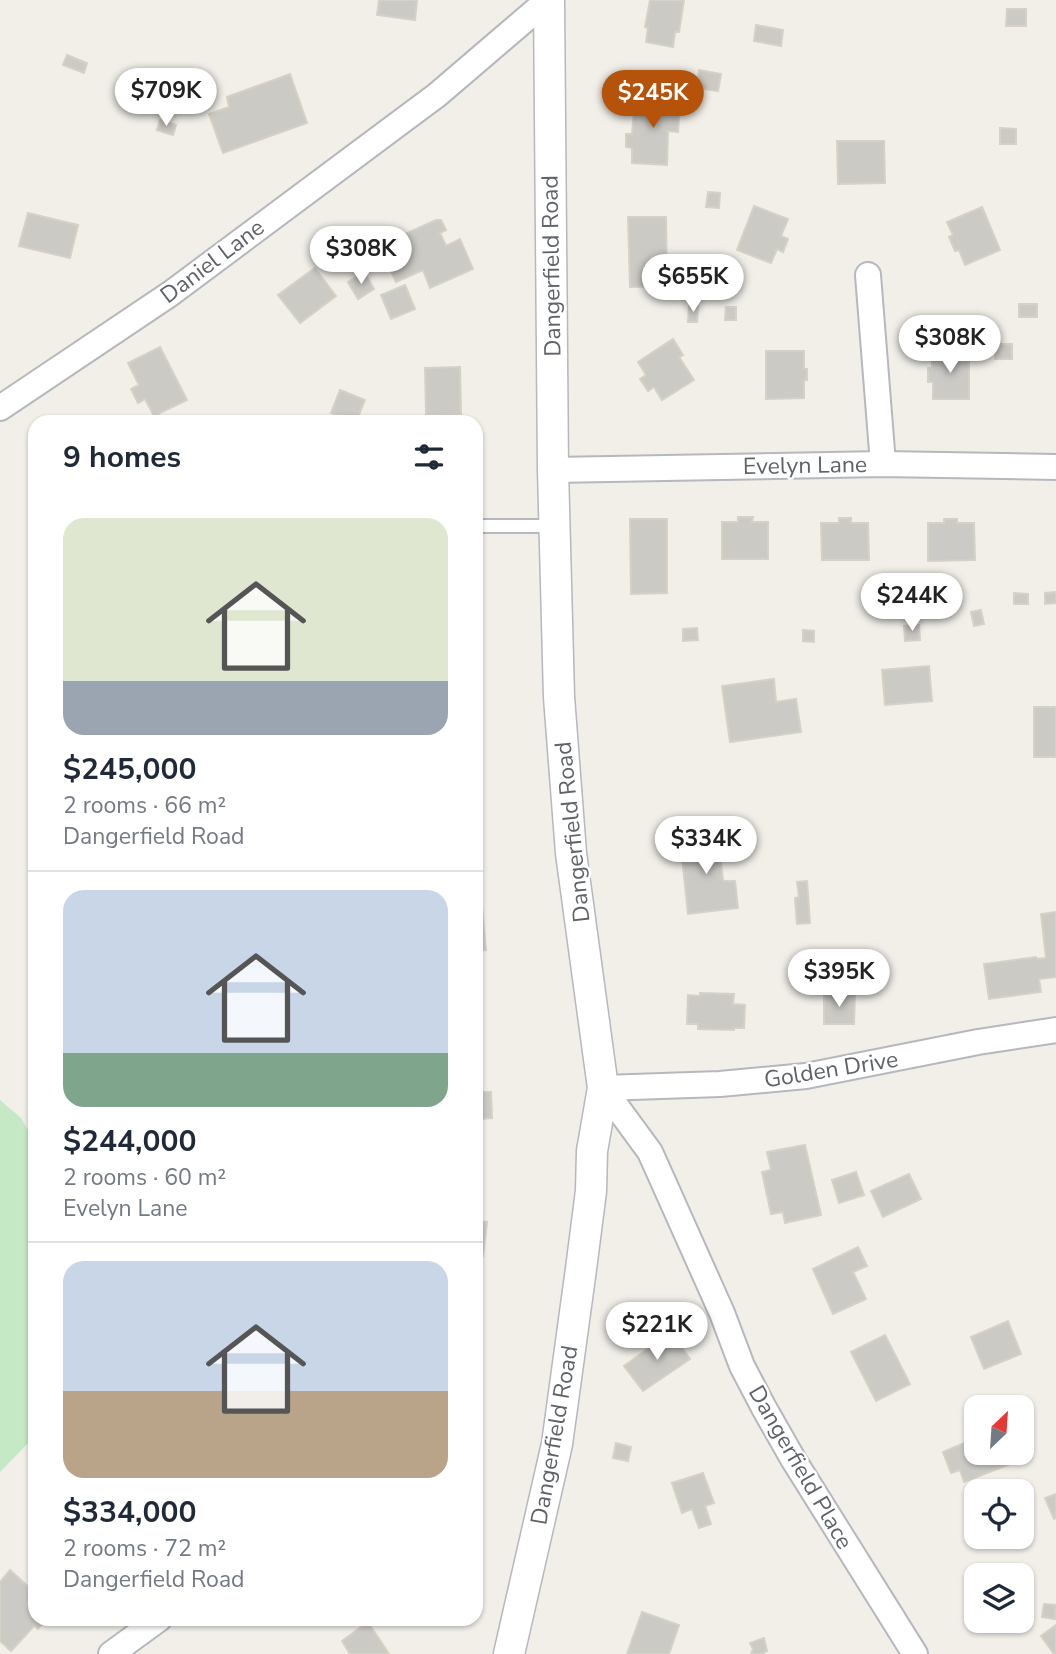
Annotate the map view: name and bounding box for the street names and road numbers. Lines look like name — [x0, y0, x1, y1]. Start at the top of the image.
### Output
street label: Dangerfield Road — [534, 175, 569, 357]
street label: Daniel Lane — [154, 212, 271, 311]
street label: Evelyn Lane — [743, 449, 867, 482]
street label: Dangerfield Road — [548, 740, 597, 924]
street label: Golden Drive — [762, 1044, 900, 1095]
street label: Dangerfield Road — [523, 1343, 586, 1527]
street label: Dangerfield Place — [741, 1380, 860, 1555]

